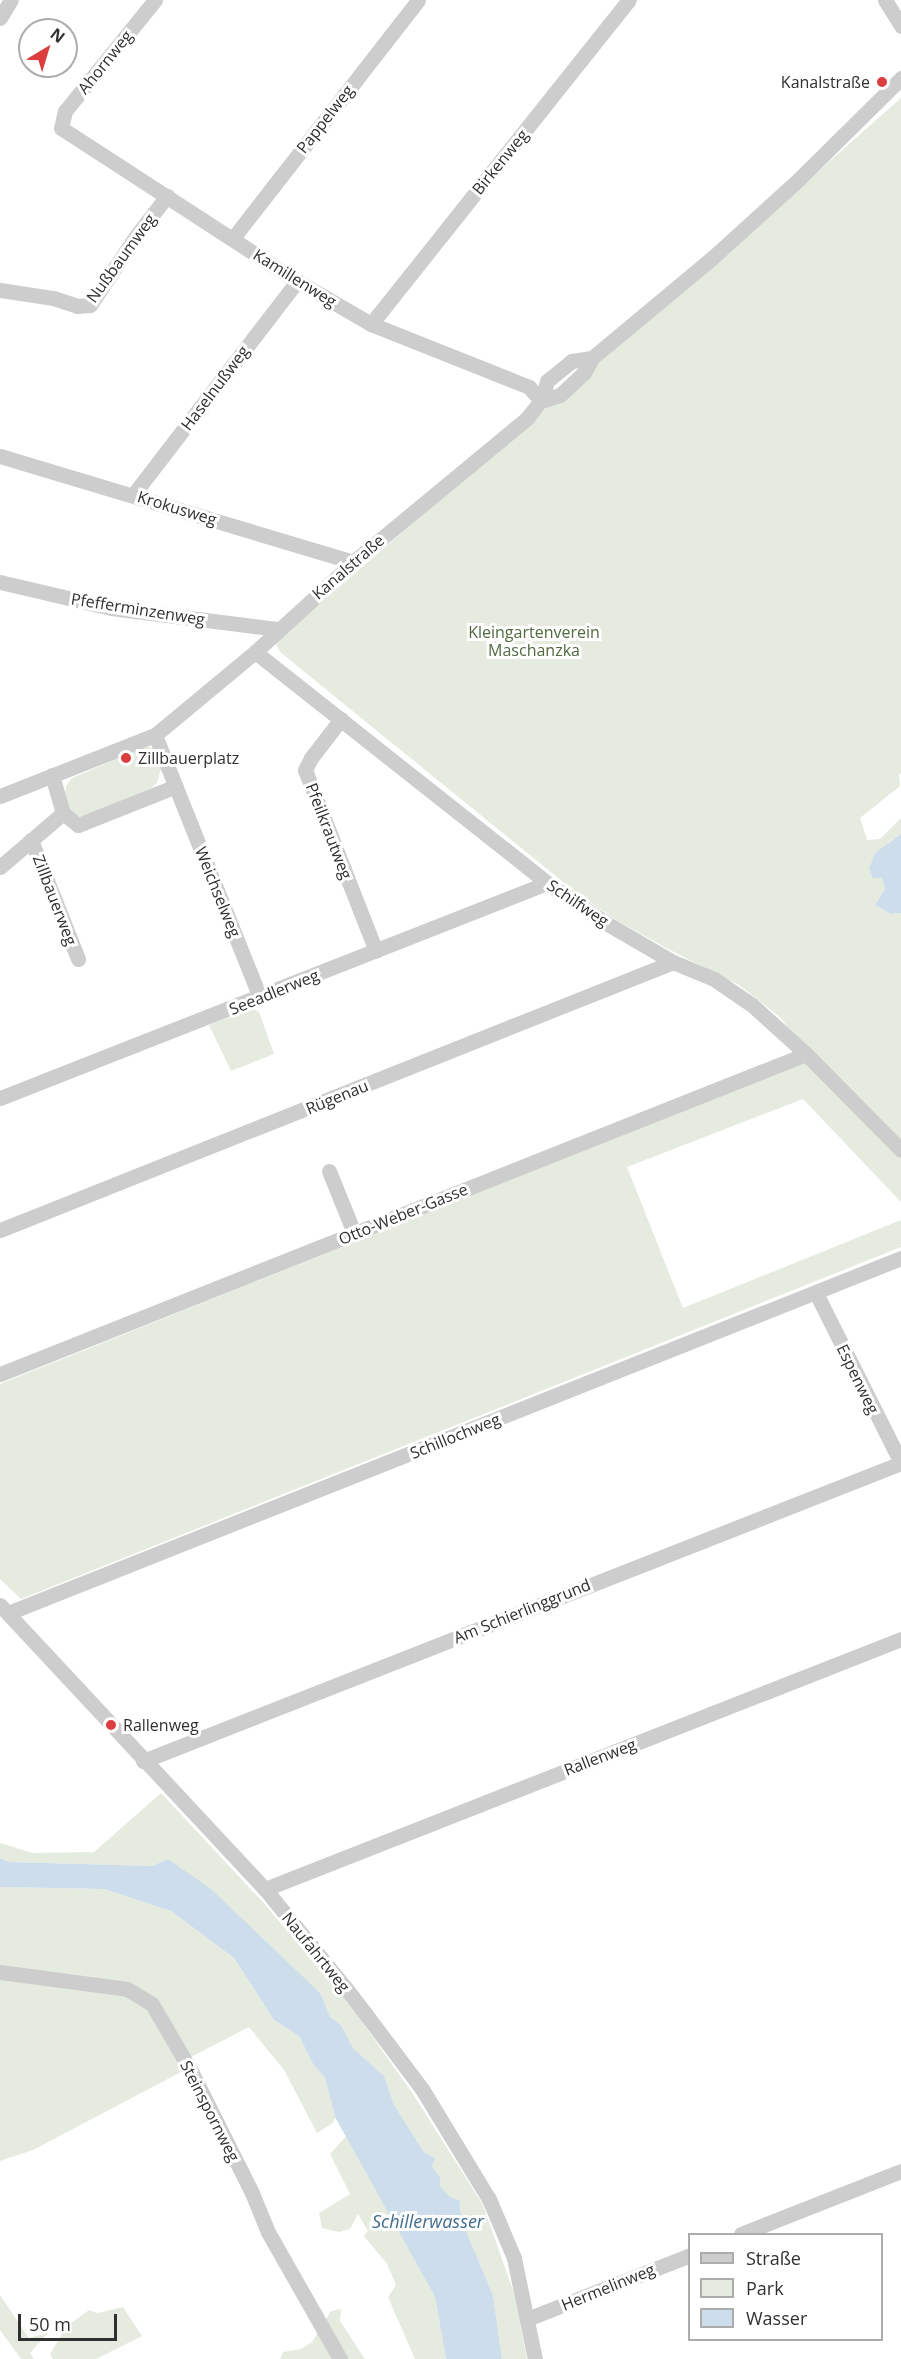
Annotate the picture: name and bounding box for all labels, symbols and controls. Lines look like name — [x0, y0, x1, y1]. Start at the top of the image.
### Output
north arrow — [18, 18, 78, 78]
text: N — [46, 23, 70, 48]
street label: Ahornweg — [74, 26, 136, 98]
place label: Kanalstraße — [781, 72, 870, 92]
marker: Kanalstraße — [875, 75, 889, 89]
street label: Pappelweg — [292, 81, 358, 157]
street label: Birkenweg — [468, 126, 532, 198]
street label: Nußbaumweg — [82, 210, 160, 306]
street label: Kamillenweg — [250, 245, 340, 311]
street label: Haselnußweg — [177, 342, 253, 434]
street label: Krokusweg — [135, 487, 219, 529]
street label: Kanalstraße — [308, 531, 388, 603]
street label: Pfefferminzenweg — [70, 589, 206, 629]
park label: Kleingartenverein Maschanzka — [468, 622, 600, 660]
place label: Zillbauerplatz — [138, 748, 239, 768]
marker: Zillbauerplatz — [119, 751, 133, 765]
street label: Pfeilkrautweg — [302, 780, 356, 882]
street label: Weichselweg — [191, 844, 245, 940]
street label: Zillbauerweg — [29, 852, 81, 948]
street label: Schilfweg — [544, 876, 612, 930]
street label: Seeadlerweg — [226, 965, 322, 1019]
street label: Rügenau — [303, 1076, 371, 1118]
street label: Otto-Weber-Gasse — [336, 1179, 470, 1249]
street label: Espenweg — [833, 1341, 883, 1417]
street label: Schillochweg — [407, 1409, 503, 1463]
street label: Am Schierlinggrund — [451, 1575, 593, 1647]
place label: Rallenweg — [123, 1715, 199, 1735]
marker: Rallenweg — [104, 1718, 118, 1732]
street label: Rallenweg — [561, 1734, 639, 1780]
street label: Naufahrtweg — [278, 1908, 354, 1996]
street label: Steinspornweg — [176, 2057, 244, 2165]
water label: Schillerwasser — [372, 2210, 484, 2232]
legend — [688, 2233, 883, 2341]
text: Straße — [746, 2246, 801, 2270]
street label: Hermelinweg — [558, 2260, 658, 2314]
text: Park — [746, 2276, 784, 2300]
scale bar — [21, 2302, 120, 2340]
text: Wasser — [746, 2306, 807, 2330]
text: 50 m — [29, 2312, 71, 2336]

